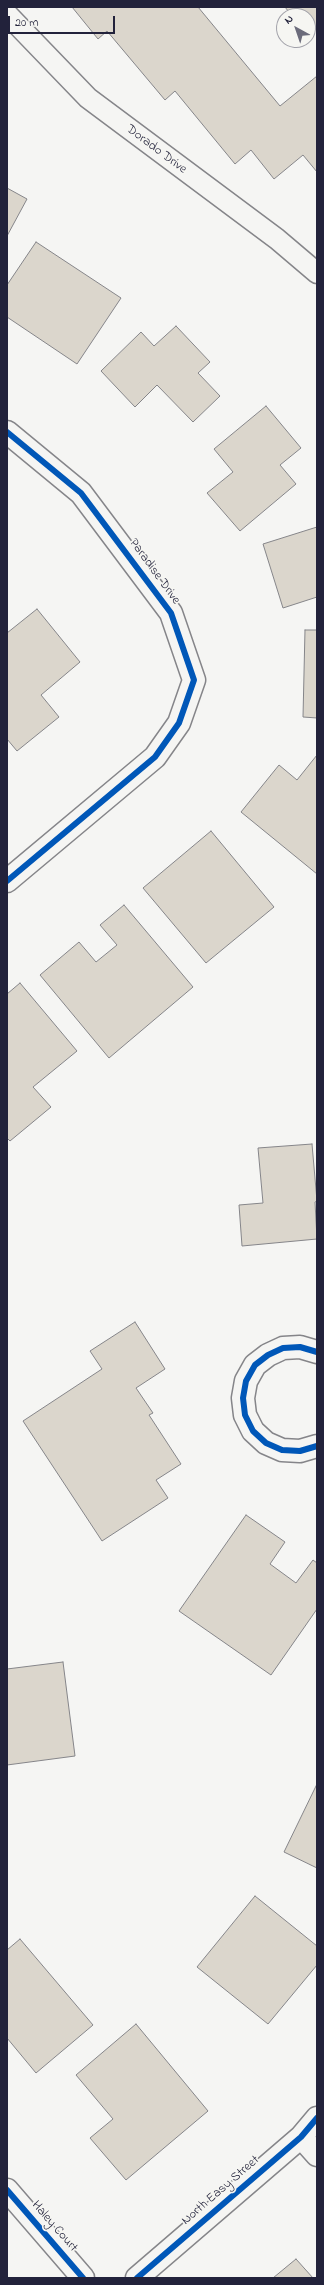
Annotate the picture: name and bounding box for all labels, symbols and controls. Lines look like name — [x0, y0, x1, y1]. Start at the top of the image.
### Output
scale bar — [10, 8, 117, 34]
north arrow — [276, 8, 316, 48]
text: N — [281, 11, 297, 28]
text: 20 m — [15, 14, 38, 32]
street label: Dorado Drive — [123, 122, 189, 178]
street label: Paradise Drive — [125, 536, 183, 608]
street label: North Easy Street — [179, 2153, 263, 2229]
street label: Haley Court — [28, 2198, 80, 2256]

